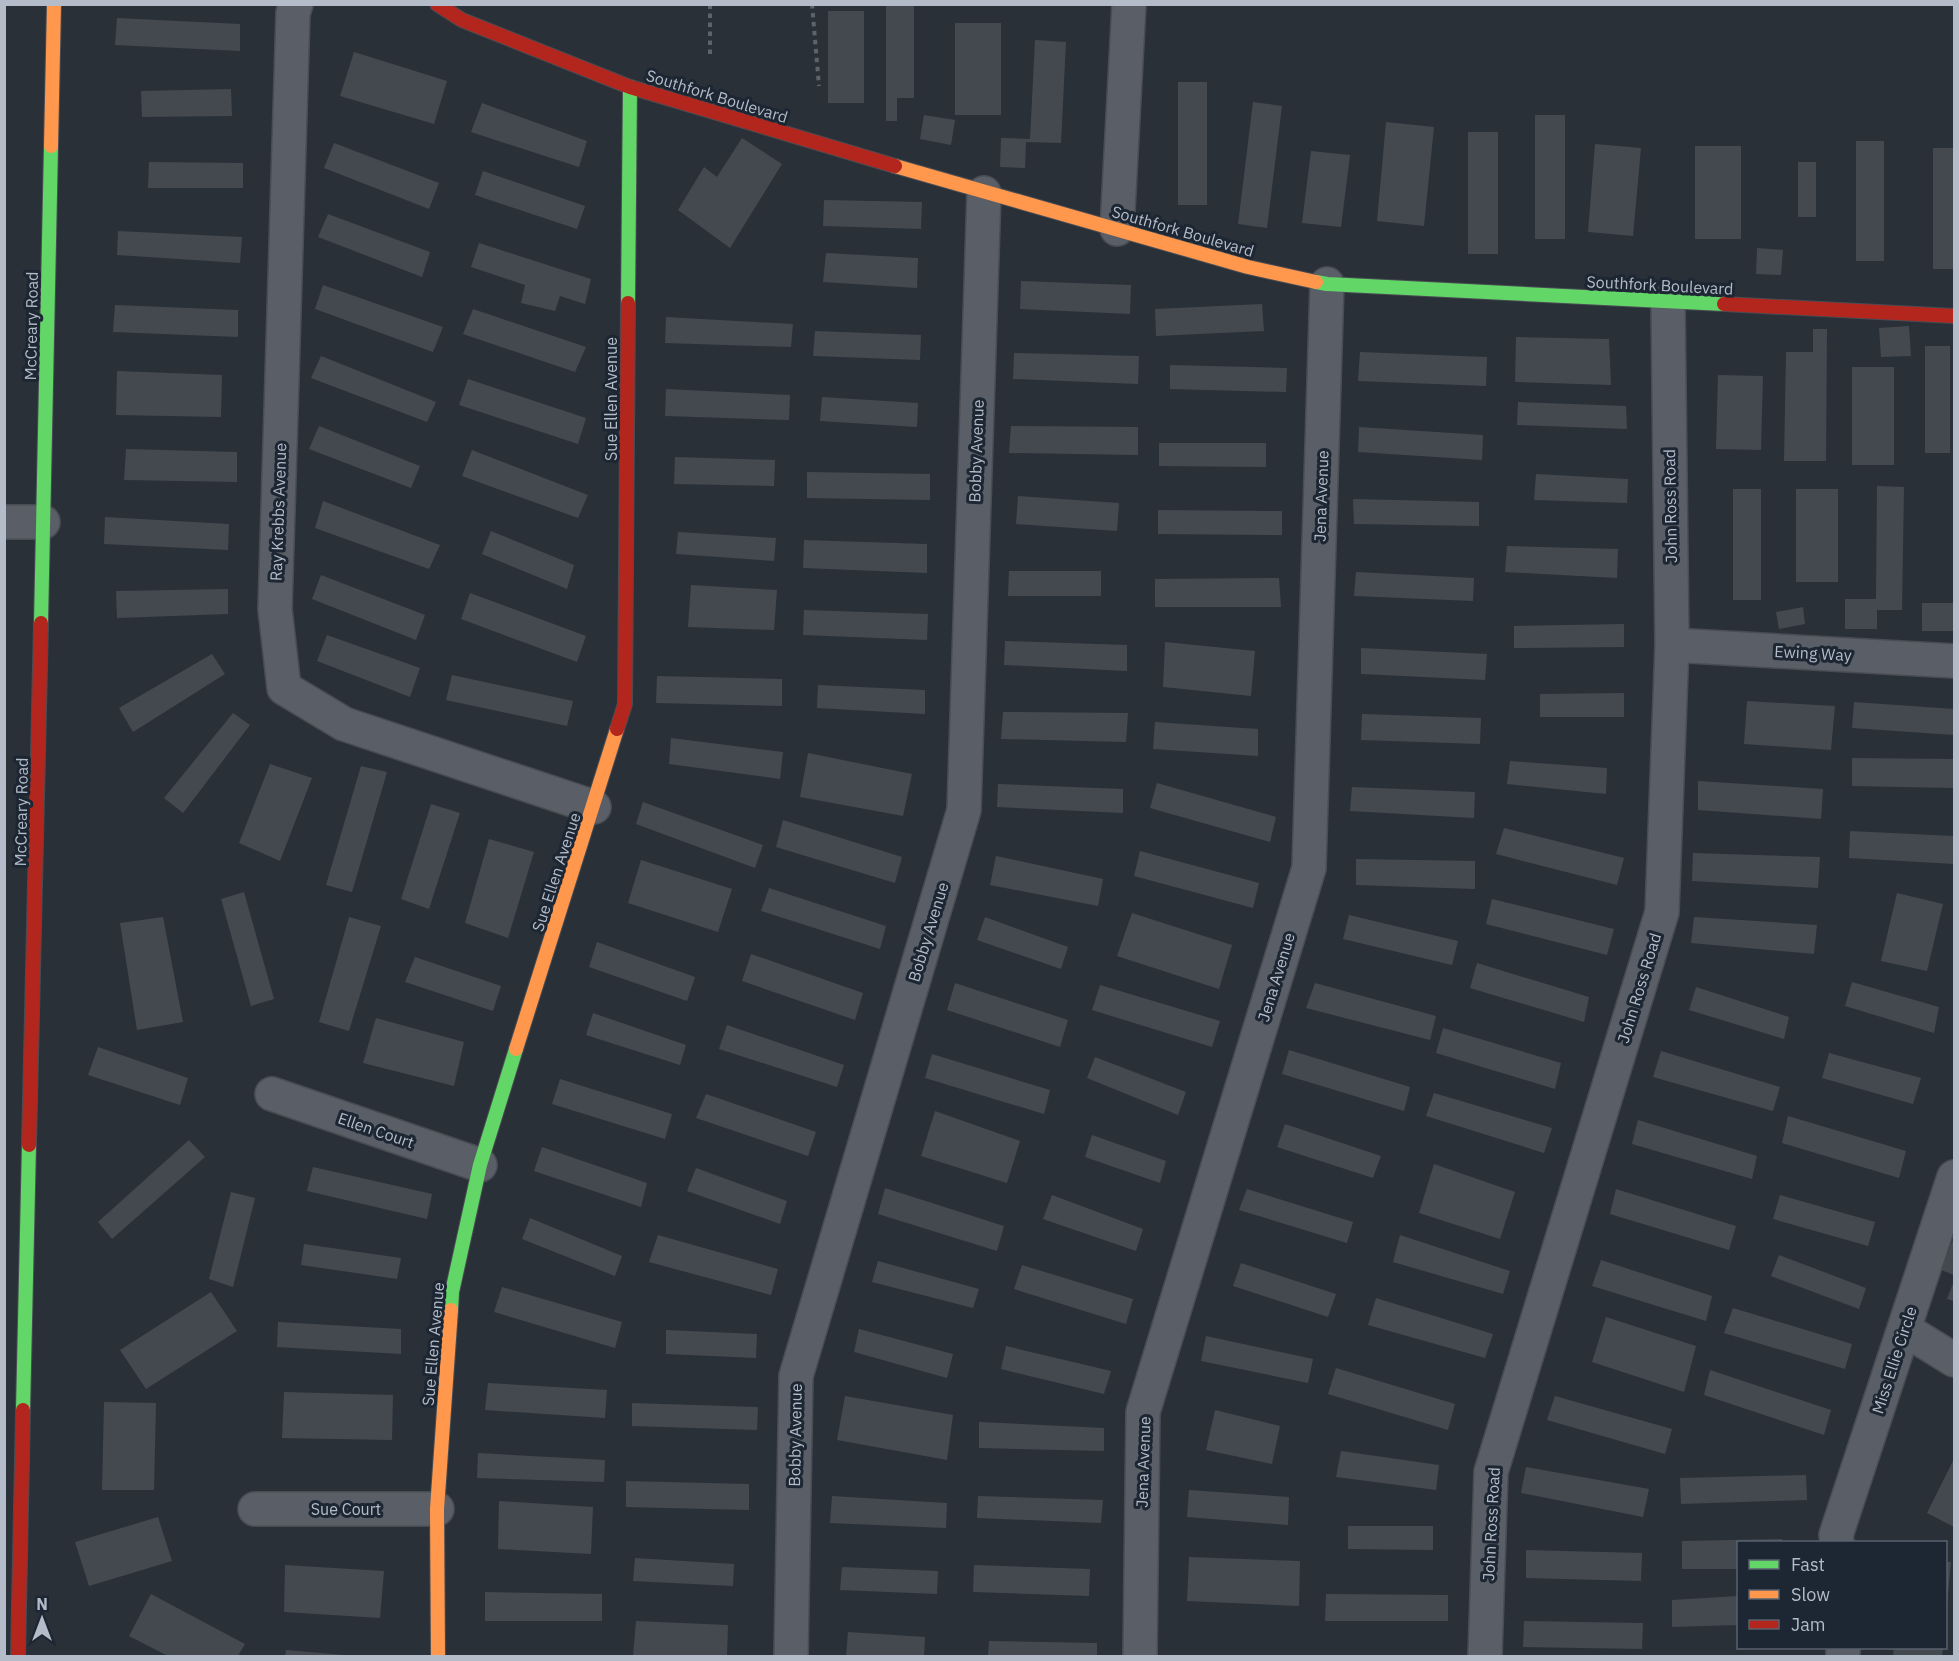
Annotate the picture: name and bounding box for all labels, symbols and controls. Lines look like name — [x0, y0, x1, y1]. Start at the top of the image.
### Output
street label: Southfork Boulevard — [644, 65, 790, 127]
street label: Southfork Boulevard — [1110, 201, 1256, 261]
street label: McCreary Road — [20, 271, 42, 381]
street label: Southfork Boulevard — [1586, 271, 1734, 299]
street label: Sue Ellen Avenue — [601, 337, 621, 461]
street label: Bobby Avenue — [964, 399, 988, 503]
street label: Ray Krebbs Avenue — [266, 442, 290, 582]
street label: John Ross Road — [1659, 449, 1681, 563]
street label: Jena Avenue — [1309, 450, 1333, 542]
street label: Ewing Way — [1774, 641, 1852, 665]
street label: McCreary Road — [10, 757, 32, 867]
street label: Sue Ellen Avenue — [527, 810, 585, 934]
street label: Bobby Avenue — [903, 880, 953, 984]
street label: Jena Avenue — [1253, 930, 1299, 1024]
street label: John Ross Road — [1613, 931, 1665, 1045]
street label: Ellen Court — [335, 1108, 417, 1152]
street label: Sue Ellen Avenue — [418, 1281, 448, 1407]
street label: Miss Ellie Circle — [1867, 1304, 1921, 1416]
street label: Bobby Avenue — [784, 1383, 806, 1487]
street label: Jena Avenue — [1131, 1416, 1155, 1508]
street label: John Ross Road — [1478, 1467, 1504, 1581]
street label: Sue Court — [311, 1499, 381, 1519]
legend — [1737, 1541, 1947, 1649]
text: Fast — [1791, 1553, 1825, 1576]
text: Slow — [1791, 1583, 1830, 1606]
north arrow — [12, 1589, 72, 1649]
text: N — [36, 1594, 48, 1614]
text: Jam — [1791, 1613, 1826, 1636]

